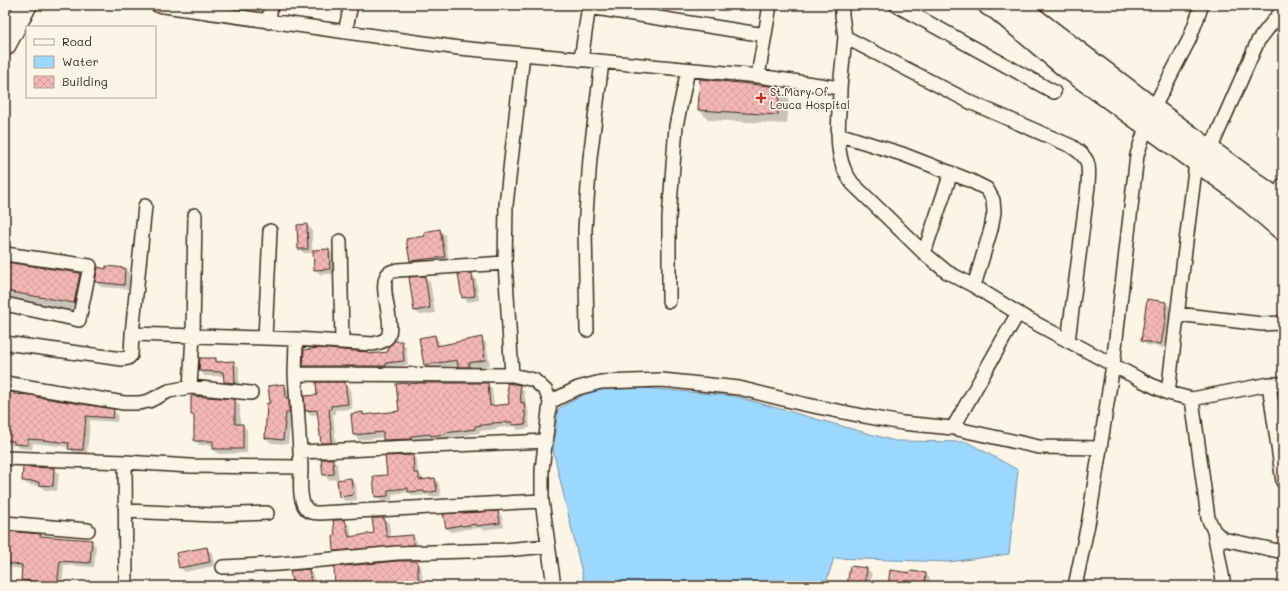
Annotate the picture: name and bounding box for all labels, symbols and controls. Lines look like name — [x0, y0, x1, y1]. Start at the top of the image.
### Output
legend — [26, 26, 156, 98]
text: Road — [62, 33, 92, 49]
text: Water — [62, 53, 99, 69]
text: Building — [62, 73, 108, 89]
place label: St.Mary Of Leuca Hospital — [770, 84, 850, 112]
marker: St.Mary Of Leuca Hospital — [755, 92, 767, 104]

